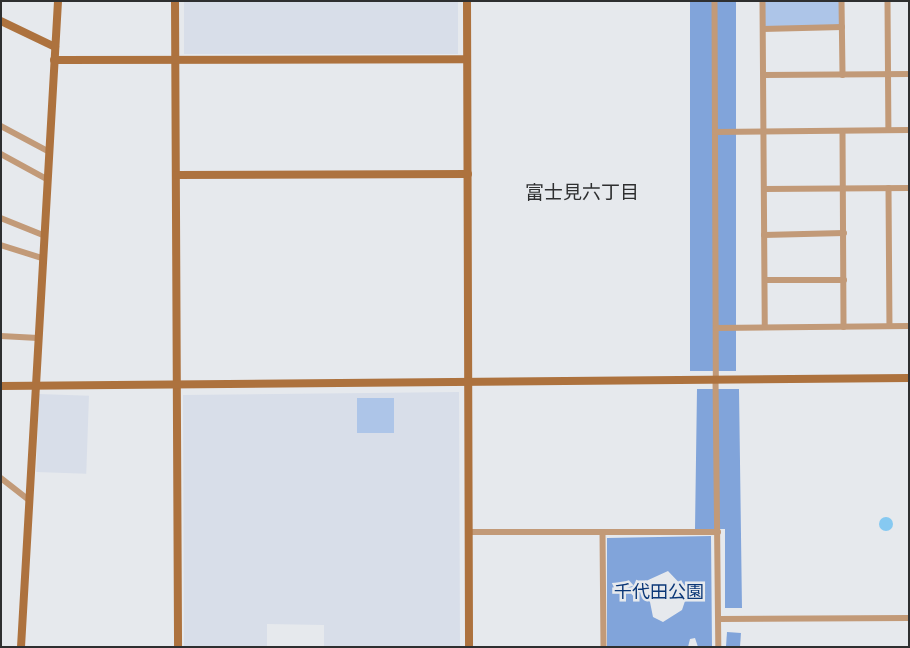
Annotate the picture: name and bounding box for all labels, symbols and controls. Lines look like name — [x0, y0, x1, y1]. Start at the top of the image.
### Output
district label: 富士見六丁目 — [525, 182, 639, 204]
park label: 千代田公園 — [614, 581, 704, 603]

